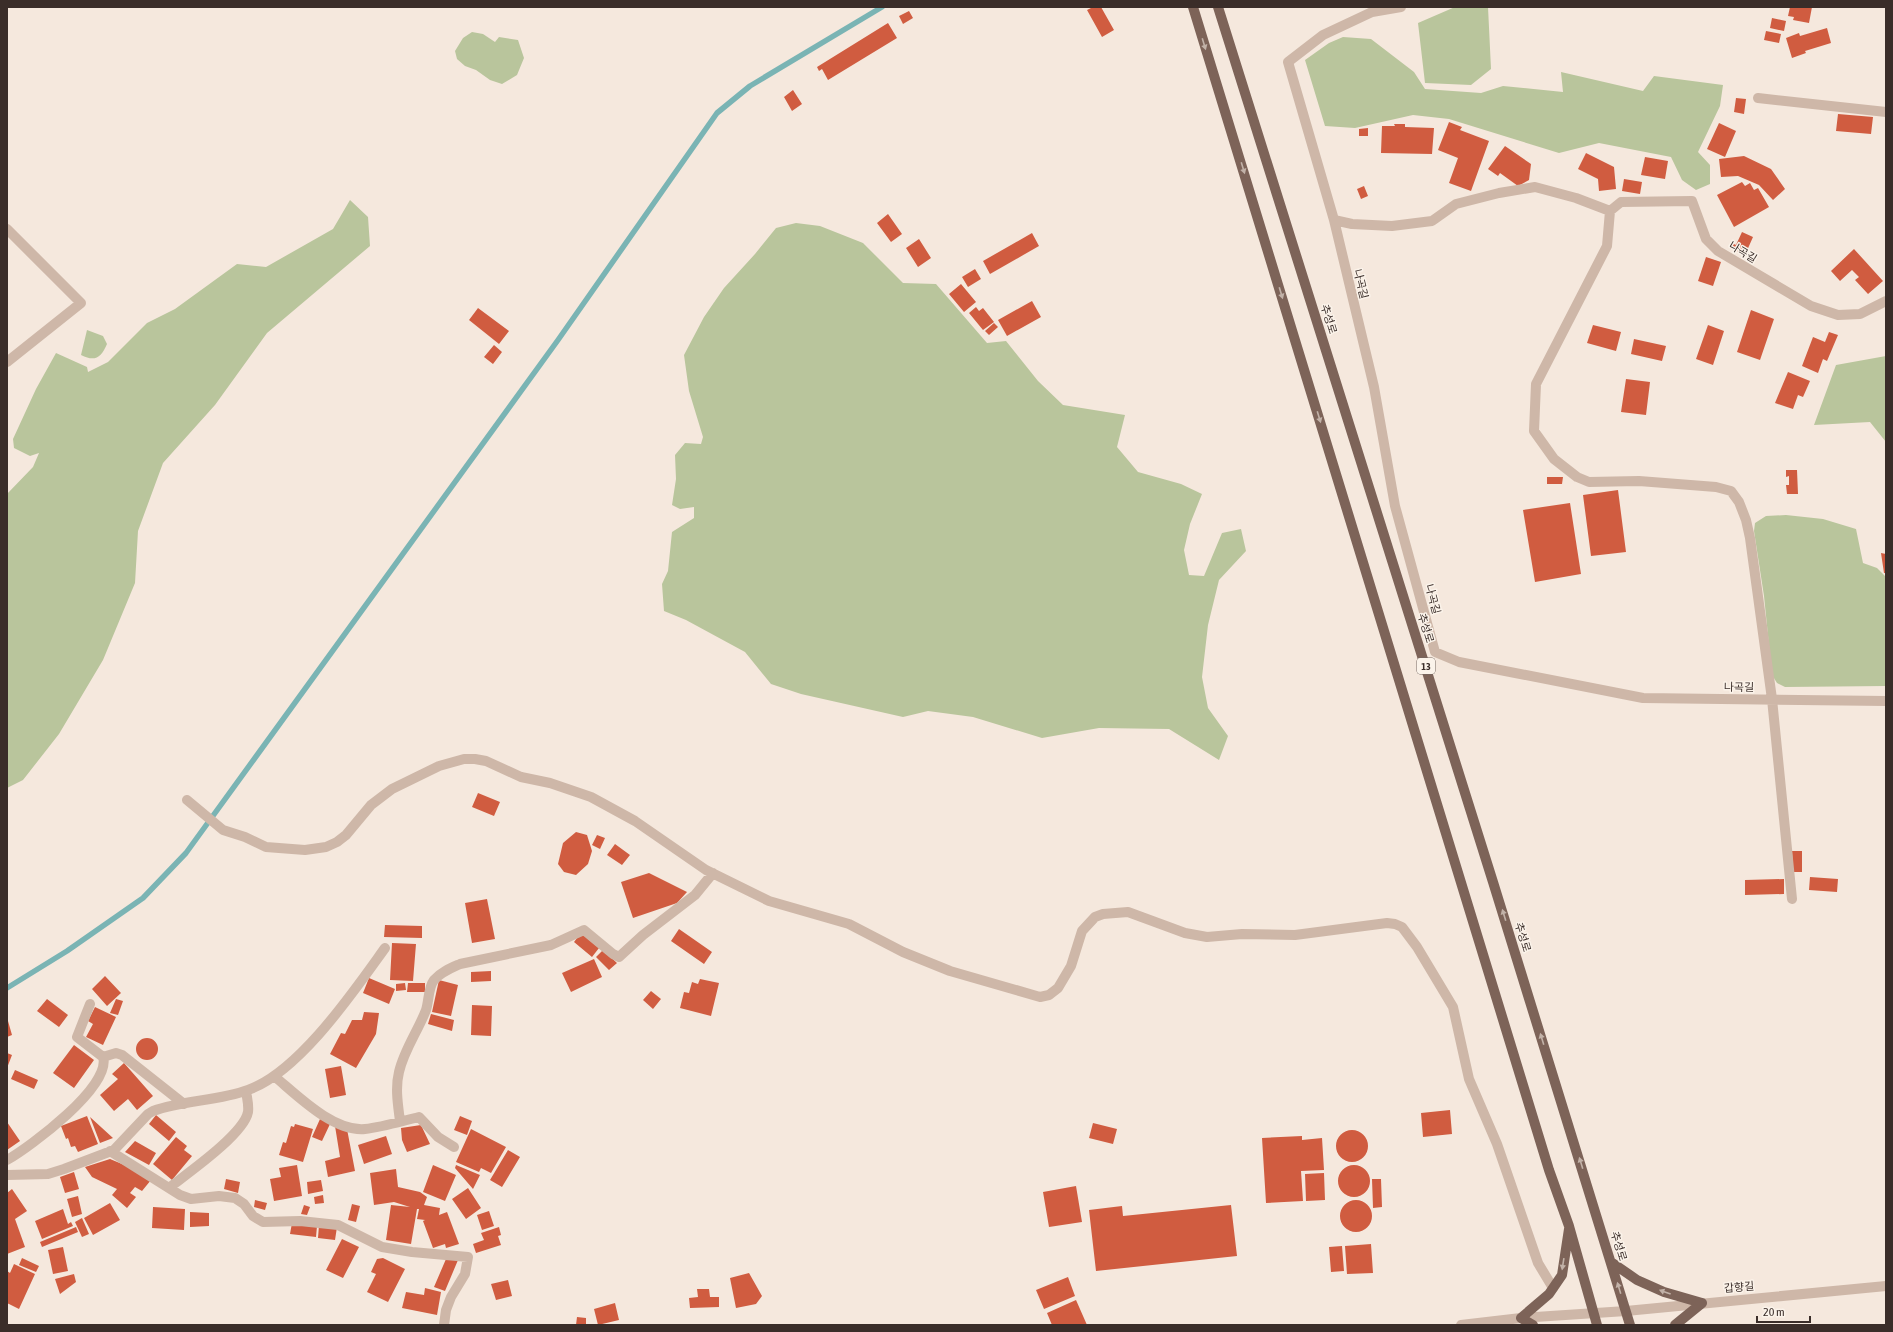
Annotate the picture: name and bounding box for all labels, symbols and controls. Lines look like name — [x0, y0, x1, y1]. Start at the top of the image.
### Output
one-way arrow — [1201, 39, 1207, 51]
one-way arrow — [1240, 163, 1246, 175]
street label: 나곡길 — [1727, 239, 1759, 265]
street label: 나곡길 — [1352, 268, 1370, 300]
one-way arrow — [1278, 287, 1284, 299]
street label: 추성로 — [1319, 303, 1339, 335]
one-way arrow — [1316, 411, 1322, 423]
street label: 나곡길 — [1423, 583, 1443, 615]
street label: 추성로 — [1416, 612, 1436, 644]
road number: 13 — [1417, 658, 1435, 674]
street label: 나곡길 — [1724, 681, 1754, 693]
one-way arrow — [1501, 909, 1507, 921]
street label: 추성로 — [1513, 921, 1533, 953]
one-way arrow — [1539, 1033, 1545, 1045]
one-way arrow — [1577, 1157, 1583, 1169]
street label: 추성로 — [1609, 1230, 1629, 1262]
one-way arrow — [1560, 1258, 1566, 1270]
street label: 갑향길 — [1723, 1280, 1755, 1294]
one-way arrow — [1616, 1281, 1622, 1293]
one-way arrow — [1658, 1289, 1670, 1295]
scale bar — [1757, 1298, 1810, 1324]
text: 20 m — [1763, 1305, 1785, 1319]

